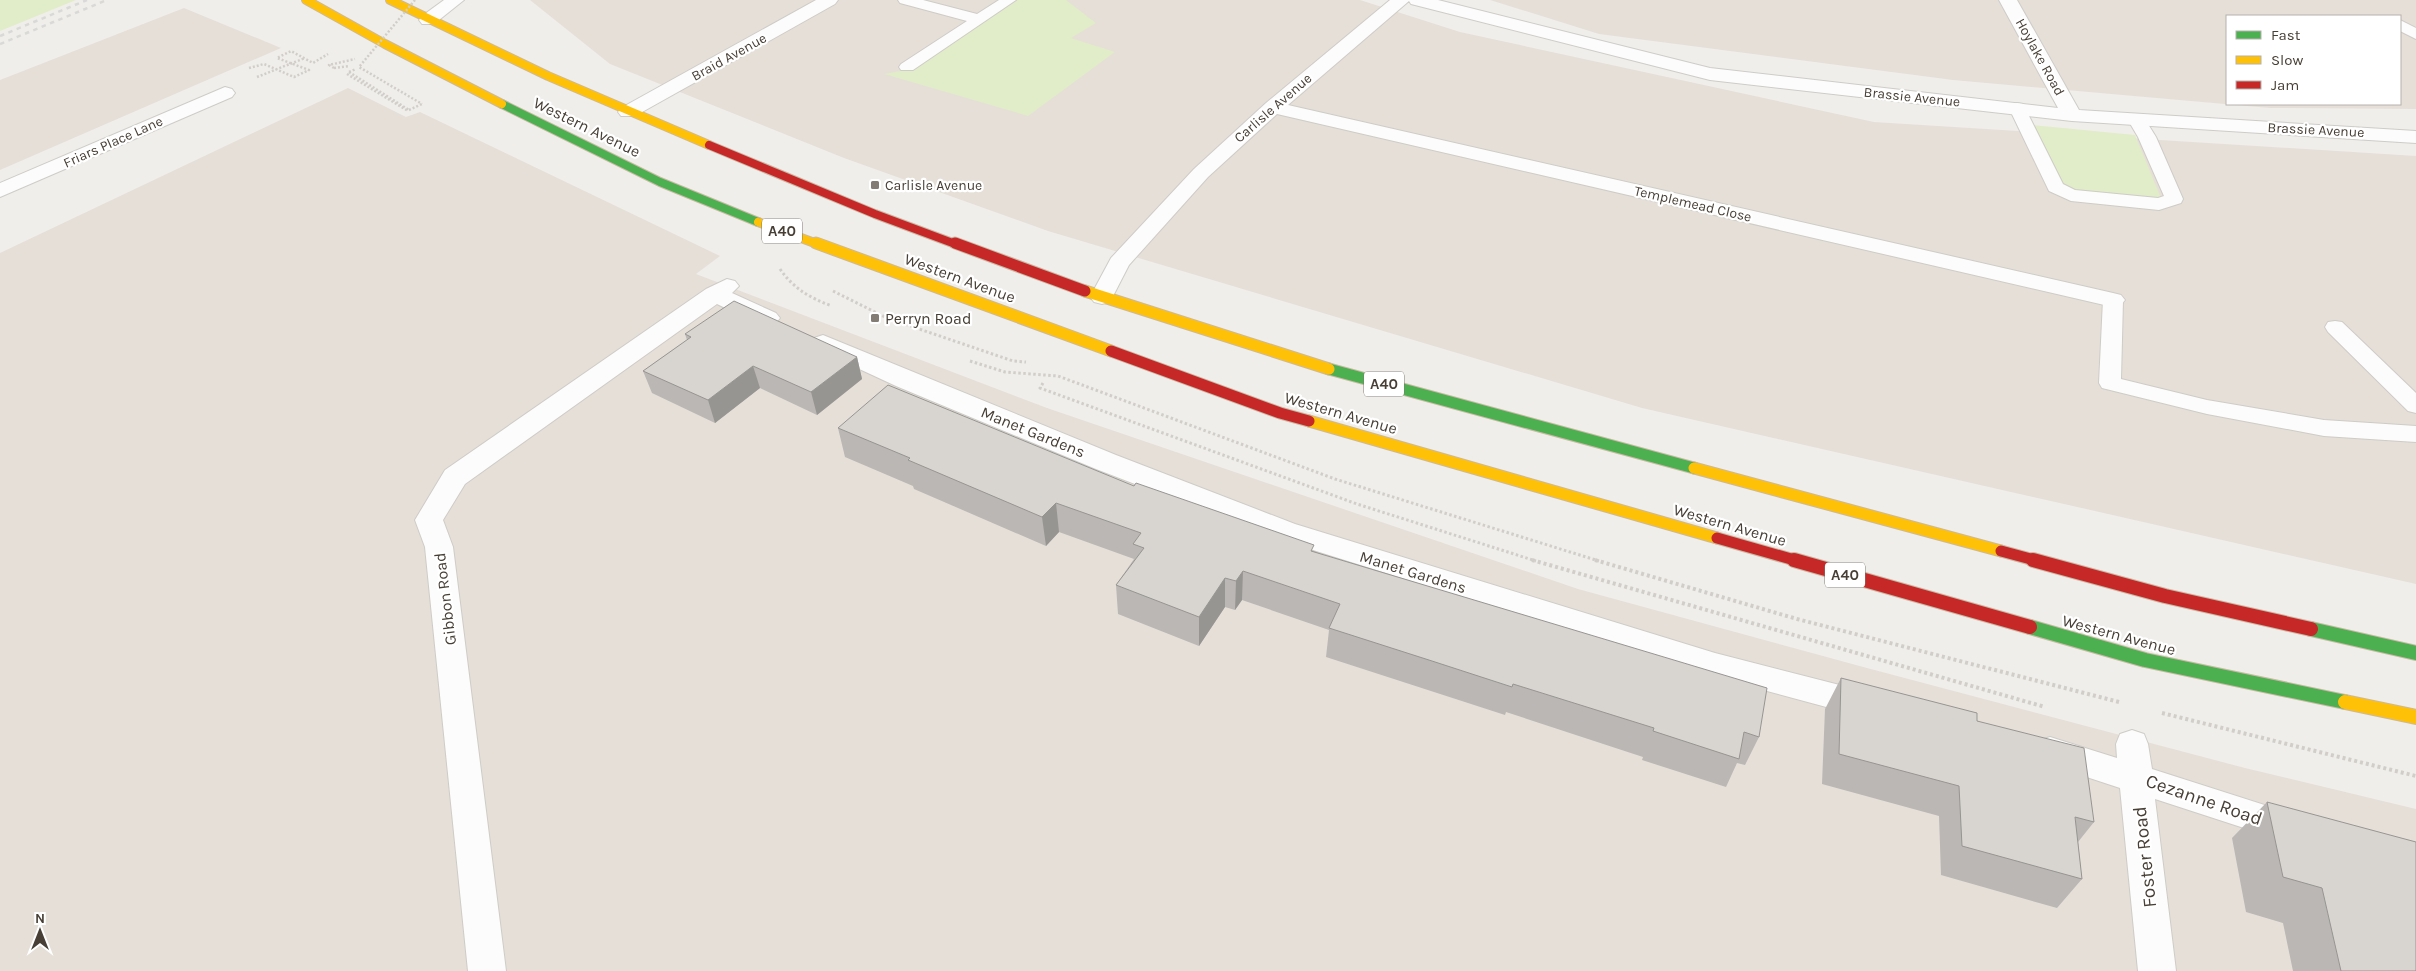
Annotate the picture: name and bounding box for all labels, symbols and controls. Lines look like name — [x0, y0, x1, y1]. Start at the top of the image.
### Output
street label: Hoylake Road — [2012, 15, 2068, 99]
legend — [2226, 15, 2401, 105]
text: Fast — [2271, 26, 2301, 44]
street label: Braid Avenue — [688, 29, 770, 85]
text: Slow — [2271, 51, 2303, 69]
street label: Carlisle Avenue — [1231, 70, 1315, 146]
text: Jam — [2271, 76, 2299, 94]
street label: Brassie Avenue — [1863, 83, 1961, 111]
street label: Western Avenue — [530, 93, 644, 161]
street label: Friars Place Lane — [61, 112, 165, 172]
street label: Brassie Avenue — [2267, 119, 2365, 141]
place label: Carlisle Avenue — [885, 177, 982, 194]
marker: Carlisle Avenue — [869, 179, 881, 191]
street label: Templemead Close — [1633, 182, 1753, 226]
road number: A40 — [762, 218, 802, 244]
street label: Western Avenue — [902, 249, 1018, 307]
place label: Perryn Road — [885, 309, 971, 328]
marker: Perryn Road — [869, 312, 881, 324]
road number: A40 — [1364, 372, 1404, 396]
street label: Western Avenue — [1282, 388, 1400, 438]
street label: Manet Gardens — [978, 402, 1088, 462]
street label: Western Avenue — [1671, 500, 1789, 550]
street label: Manet Gardens — [1357, 547, 1469, 597]
street label: Gibbon Road — [430, 552, 460, 646]
road number: A40 — [1825, 562, 1865, 588]
street label: Western Avenue — [2060, 611, 2178, 659]
street label: Cezanne Road — [2143, 770, 2265, 830]
street label: Foster Road — [2129, 805, 2161, 909]
north arrow — [15, 906, 65, 956]
text: N — [35, 910, 45, 927]

